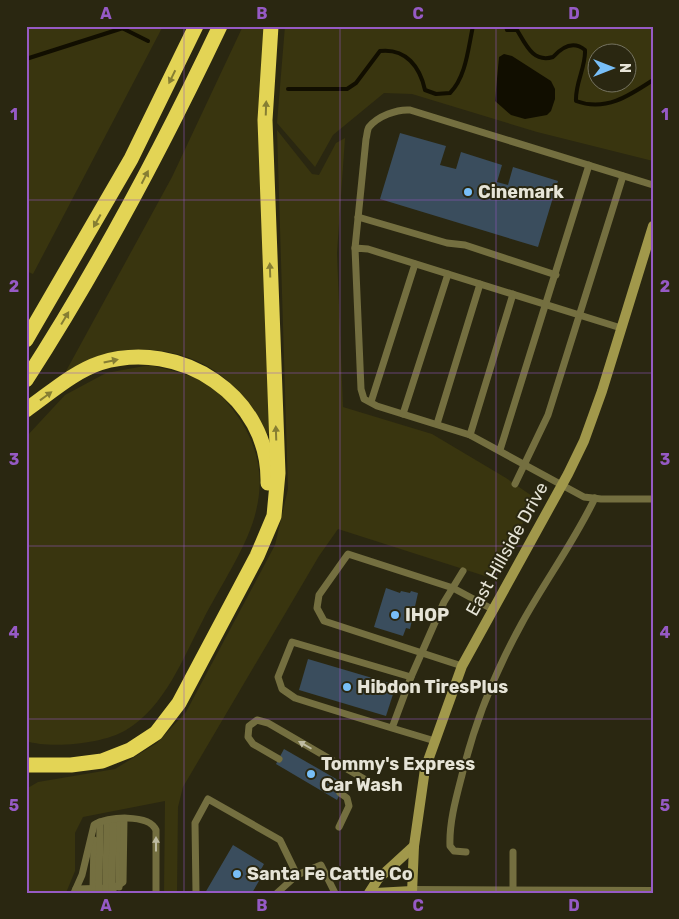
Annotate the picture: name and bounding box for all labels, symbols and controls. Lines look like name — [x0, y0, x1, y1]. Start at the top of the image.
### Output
text: A — [100, 4, 112, 23]
text: B — [256, 4, 268, 23]
text: C — [412, 4, 424, 23]
text: D — [568, 4, 580, 23]
north arrow — [586, 42, 636, 92]
text: N — [616, 63, 633, 73]
one-way arrow — [168, 70, 176, 84]
one-way arrow — [262, 100, 270, 116]
text: 1 — [10, 105, 18, 124]
text: 1 — [661, 105, 669, 124]
one-way arrow — [141, 169, 149, 184]
place label: Cinemark — [478, 181, 564, 203]
marker: Cinemark — [462, 186, 474, 198]
one-way arrow — [92, 214, 101, 228]
one-way arrow — [266, 262, 274, 278]
text: 2 — [9, 277, 19, 296]
text: 2 — [660, 277, 670, 296]
one-way arrow — [60, 311, 69, 324]
one-way arrow — [103, 357, 118, 365]
one-way arrow — [39, 390, 52, 401]
one-way arrow — [272, 424, 280, 440]
text: 3 — [9, 450, 19, 469]
text: 3 — [660, 450, 670, 469]
street label: East Hillside Drive — [461, 478, 553, 620]
place label: IHOP — [405, 604, 449, 626]
marker: IHOP — [389, 609, 401, 621]
text: 4 — [9, 623, 20, 642]
text: 4 — [660, 623, 671, 642]
place label: Hibdon TiresPlus — [357, 676, 508, 698]
marker: Hibdon TiresPlus — [341, 681, 353, 693]
one-way arrow — [299, 740, 312, 749]
place label: Tommy's Express Car Wash — [321, 753, 475, 796]
marker: Tommy's Express Car Wash — [305, 768, 317, 780]
text: 5 — [9, 796, 19, 815]
text: 5 — [660, 796, 670, 815]
one-way arrow — [152, 836, 160, 852]
place label: Santa Fe Cattle Co — [247, 863, 413, 885]
marker: Santa Fe Cattle Co — [231, 868, 243, 880]
text: A — [100, 896, 112, 915]
text: B — [256, 896, 268, 915]
text: C — [412, 896, 424, 915]
text: D — [568, 896, 580, 915]

